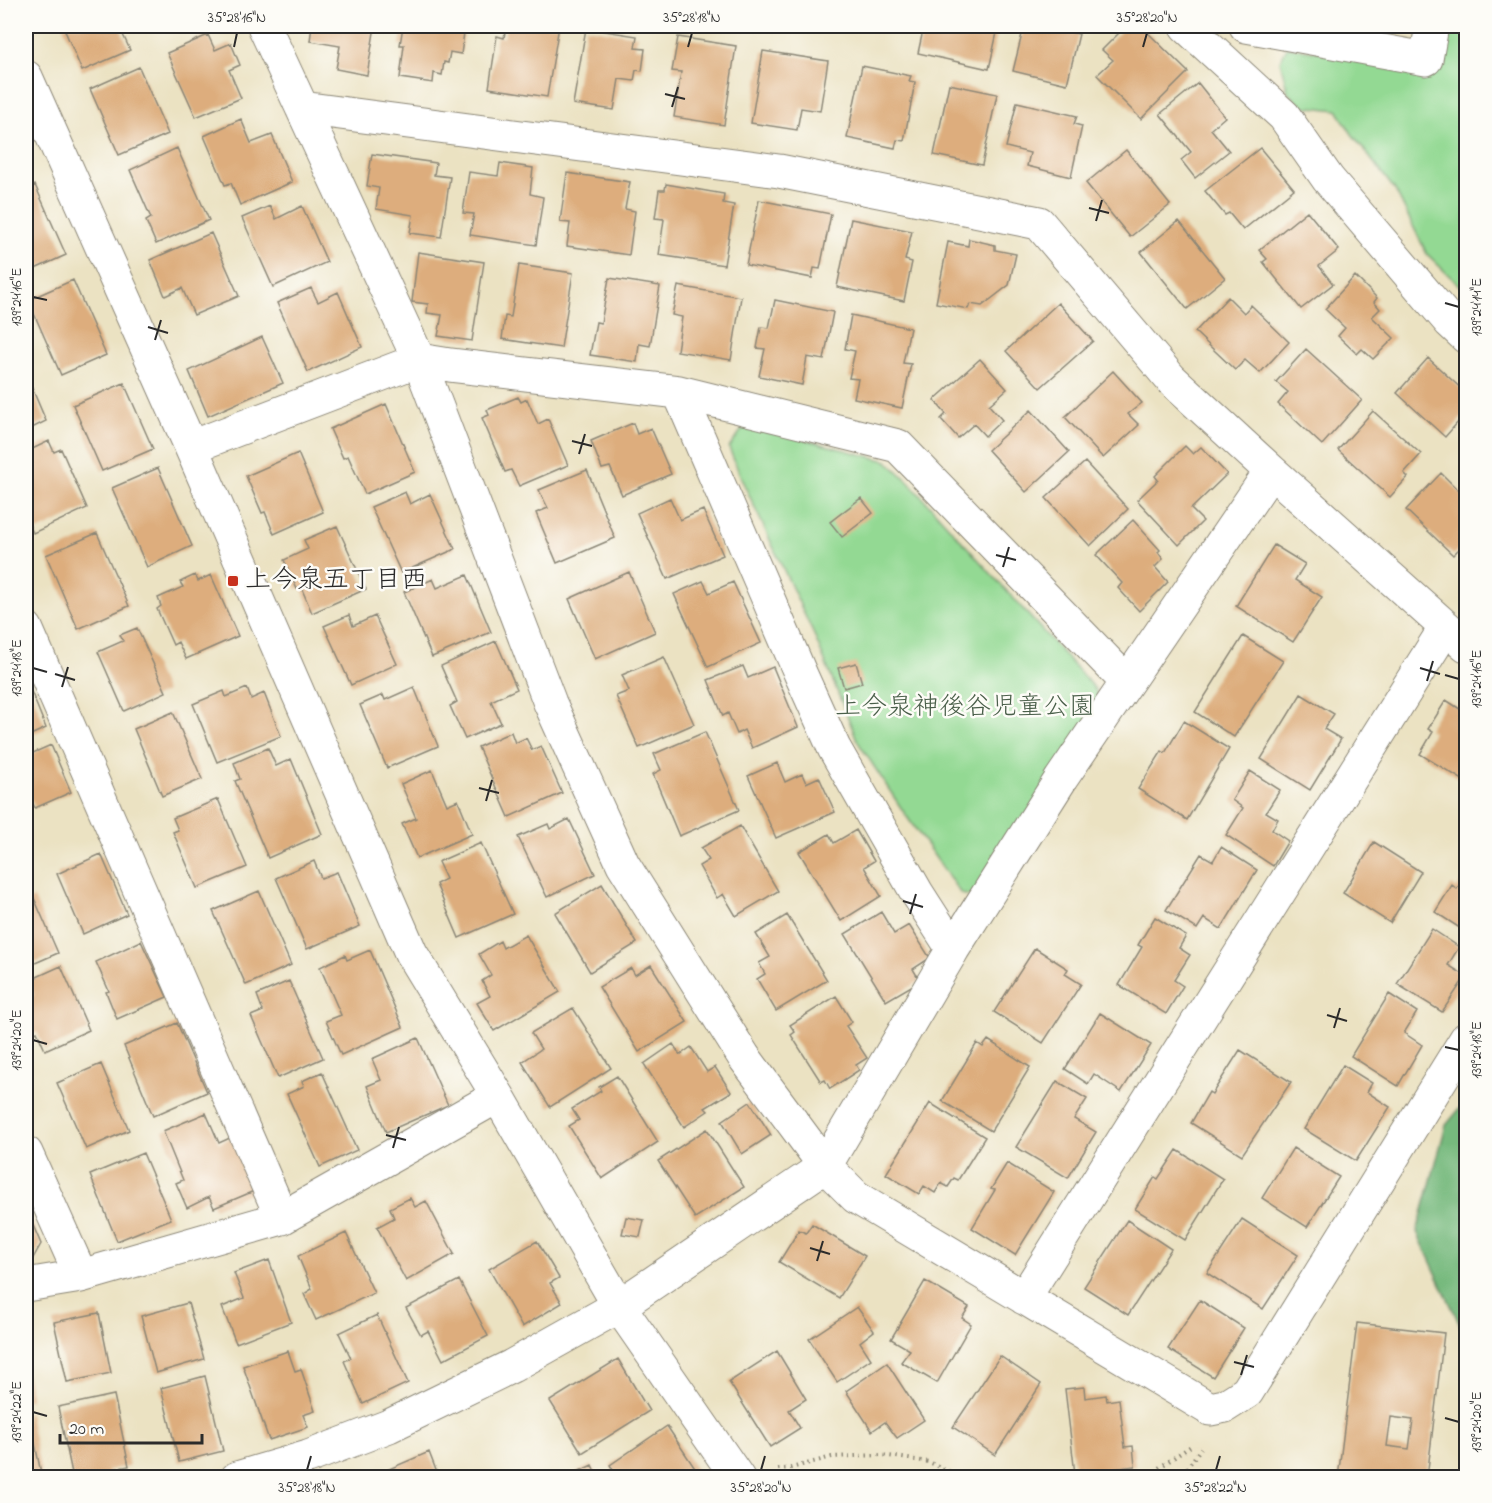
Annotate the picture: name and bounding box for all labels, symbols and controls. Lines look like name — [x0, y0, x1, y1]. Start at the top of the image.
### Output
text: 35°28'16"N — [208, 7, 266, 29]
text: 35°28'18"N — [663, 7, 721, 29]
text: 35°28'20"N — [1116, 7, 1178, 29]
text: 139°24'16"E — [6, 268, 28, 326]
text: 139°24'14"E — [1466, 278, 1488, 336]
place label: 上今泉五丁目西 — [245, 562, 427, 600]
marker: 上今泉五丁目西 — [226, 574, 240, 588]
text: 139°24'18"E — [6, 639, 28, 697]
text: 139°24'16"E — [1466, 650, 1488, 708]
park label: 上今泉神後谷児童公園 — [835, 689, 1095, 727]
text: 139°24'20"E — [6, 1009, 28, 1071]
text: 139°24'18"E — [1466, 1021, 1488, 1079]
text: 139°24'22"E — [6, 1381, 28, 1443]
text: 139°24'20"E — [1466, 1391, 1488, 1453]
scale bar — [60, 1407, 202, 1445]
text: 20 m — [69, 1417, 104, 1443]
text: 35°28'18"N — [278, 1477, 336, 1499]
text: 35°28'20"N — [730, 1477, 792, 1499]
text: 35°28'22"N — [1185, 1477, 1247, 1499]

